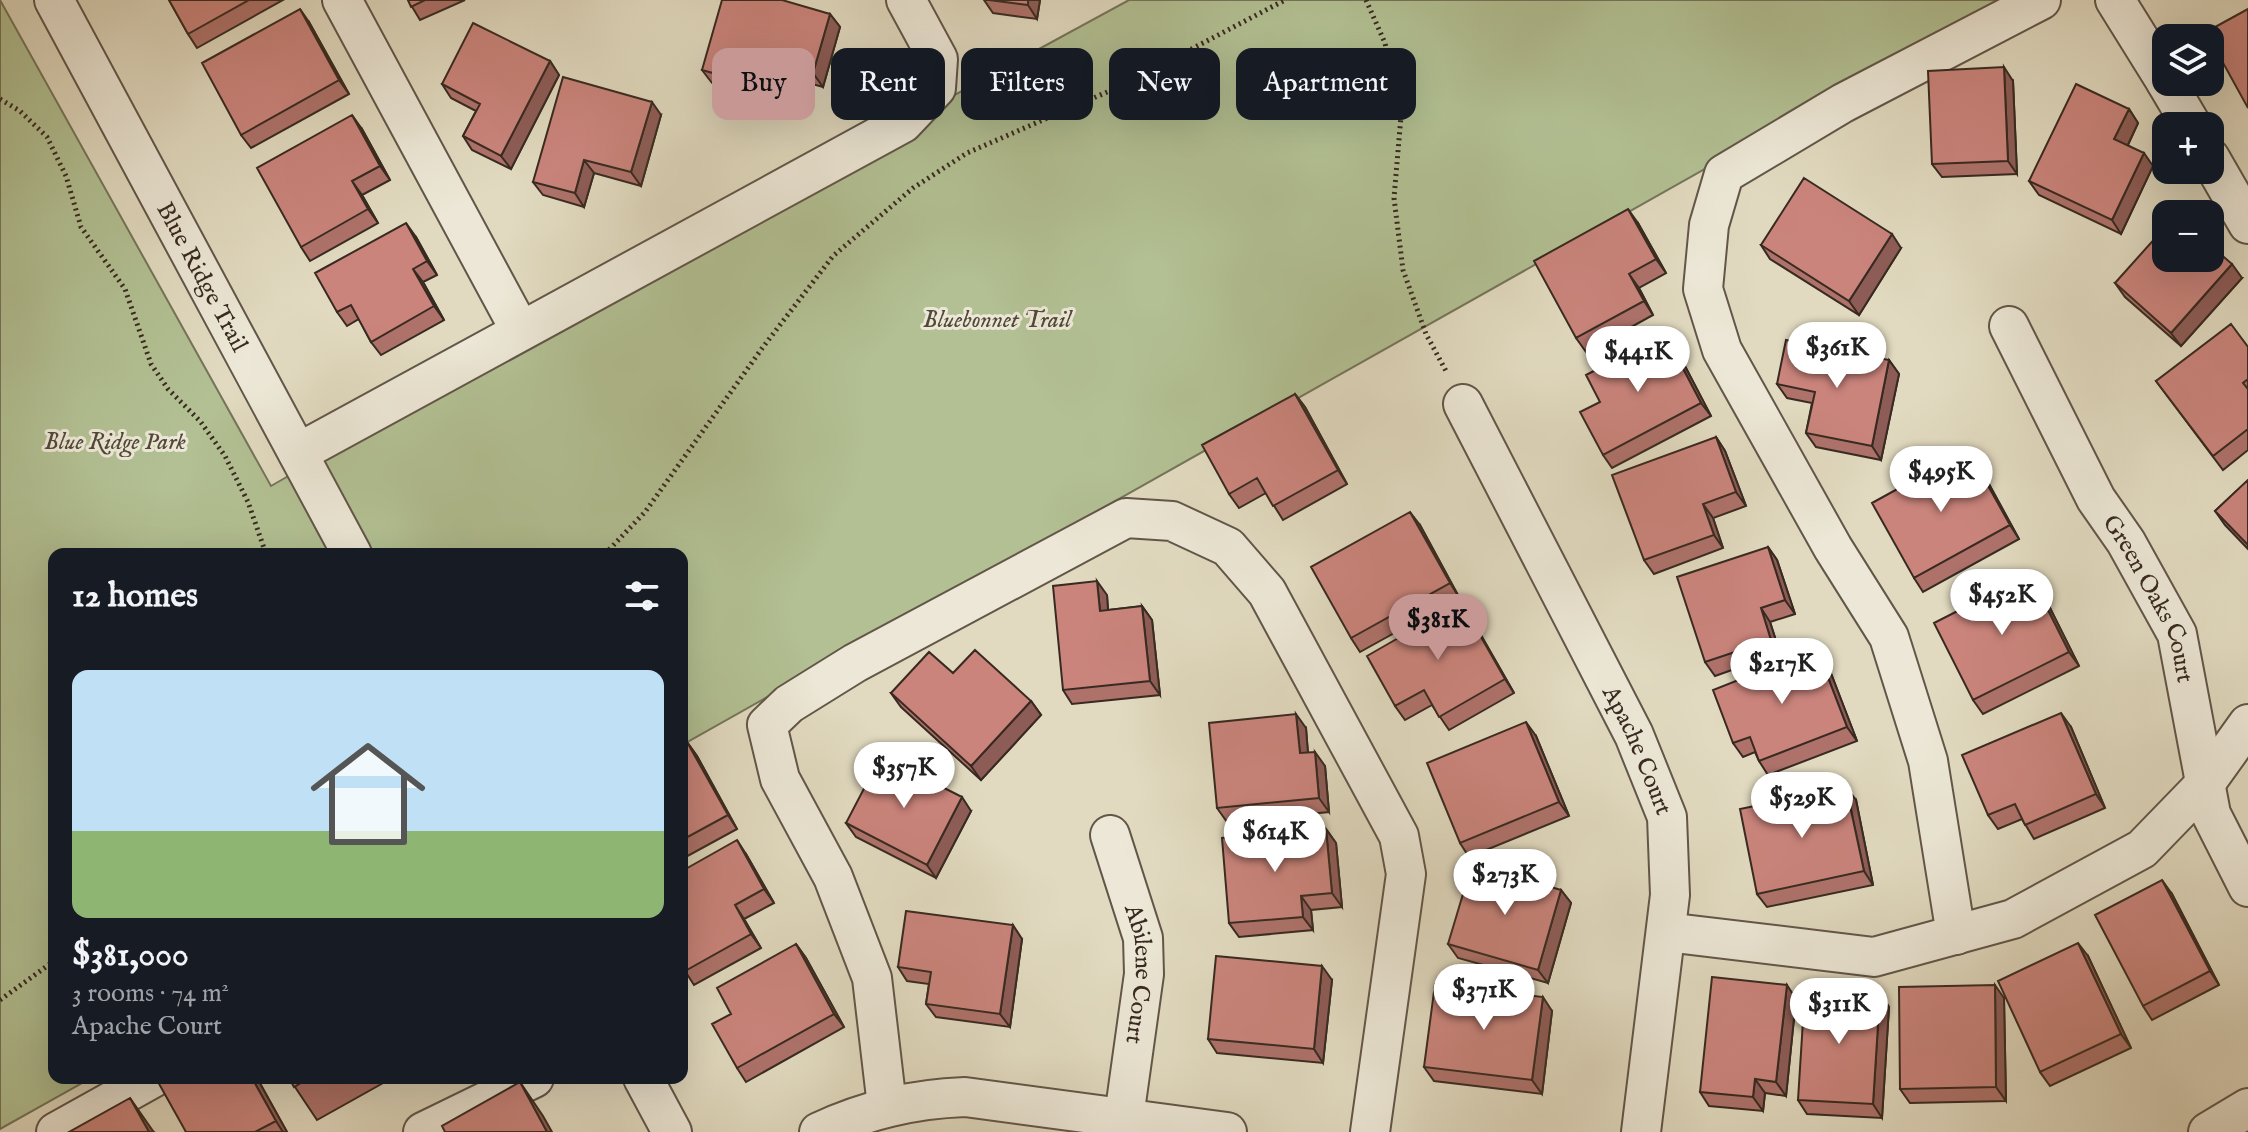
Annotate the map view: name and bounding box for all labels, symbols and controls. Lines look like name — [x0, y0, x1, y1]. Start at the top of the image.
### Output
map controls — [2152, 24, 2224, 272]
button: layers — [2152, 24, 2224, 96]
chip: Buy — [712, 48, 815, 120]
chip: Rent — [831, 48, 945, 120]
chip: Filters — [961, 48, 1093, 120]
chip: New — [1109, 48, 1220, 120]
chip: Apartment — [1236, 48, 1416, 120]
button: + — [2152, 112, 2224, 184]
street label: Blue Ridge Trail — [149, 197, 254, 358]
button: − — [2152, 200, 2224, 272]
park label: Bluebonnet Trail — [923, 305, 1074, 336]
pin: $361K — [1781, 322, 1893, 390]
pin: $441K — [1582, 326, 1694, 394]
text: $361K — [1805, 331, 1869, 364]
text: $441K — [1604, 335, 1672, 368]
park label: Blue Ridge Park — [44, 427, 186, 458]
pin: $495K — [1885, 446, 1997, 514]
text: $495K — [1908, 455, 1974, 488]
street label: Green Oaks Court — [2095, 509, 2200, 685]
pin: $452K — [1946, 569, 2058, 637]
icon: filters — [620, 574, 664, 618]
text: 12 homes — [72, 575, 198, 618]
text: $452K — [1968, 578, 2036, 611]
pin: $381K — [1382, 594, 1494, 662]
text: $381K — [1407, 603, 1469, 636]
pin: $217K — [1726, 638, 1838, 706]
text: $217K — [1748, 647, 1816, 680]
street label: Apache Court — [1594, 680, 1679, 820]
icon: home — [296, 722, 440, 866]
pin: $357K — [848, 742, 960, 810]
text: $357K — [872, 751, 936, 784]
pin: $529K — [1746, 772, 1858, 840]
text: $529K — [1769, 781, 1835, 814]
pin: $614K — [1219, 806, 1331, 874]
text: $614K — [1242, 815, 1308, 848]
pin: $273K — [1449, 849, 1561, 917]
text: $273K — [1472, 858, 1538, 891]
street label: Abilene Court — [1116, 900, 1159, 1046]
text: $381,000 — [72, 934, 189, 977]
pin: $371K — [1428, 964, 1540, 1032]
text: $371K — [1452, 973, 1516, 1006]
text: 3 rooms · 74 m² — [72, 977, 229, 1010]
pin: $311K — [1783, 978, 1895, 1046]
text: $311K — [1808, 987, 1870, 1020]
text: Apache Court — [72, 1010, 222, 1043]

